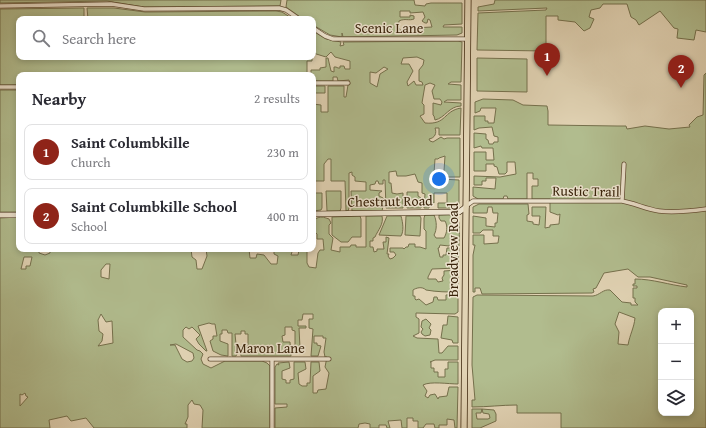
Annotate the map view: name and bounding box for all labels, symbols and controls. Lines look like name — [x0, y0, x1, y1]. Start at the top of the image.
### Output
search box — [16, 16, 316, 60]
street label: Scenic Lane — [355, 18, 424, 38]
icon: search — [30, 27, 52, 49]
text: Search here — [62, 28, 136, 49]
pin: 1 — [534, 43, 560, 76]
pin: 2 — [668, 55, 694, 88]
text: Nearby — [32, 86, 86, 111]
text: 2 results — [254, 89, 300, 108]
text: Saint Columbkille — [71, 132, 190, 153]
text: 1 — [43, 143, 49, 162]
text: 230 m — [267, 143, 299, 162]
text: Church — [71, 153, 110, 172]
your location — [429, 169, 449, 189]
street label: Rustic Trail — [552, 180, 620, 202]
street label: Chestnut Road — [347, 190, 433, 212]
text: Saint Columbkille School — [71, 196, 237, 217]
street label: Broadview Road — [443, 202, 463, 297]
text: 2 — [43, 207, 49, 226]
text: 400 m — [267, 207, 299, 226]
text: School — [71, 217, 107, 236]
map controls — [658, 308, 694, 416]
button: + — [658, 308, 694, 344]
street label: Maron Lane — [235, 338, 305, 358]
button: − — [658, 344, 694, 380]
button: layers — [658, 380, 694, 416]

